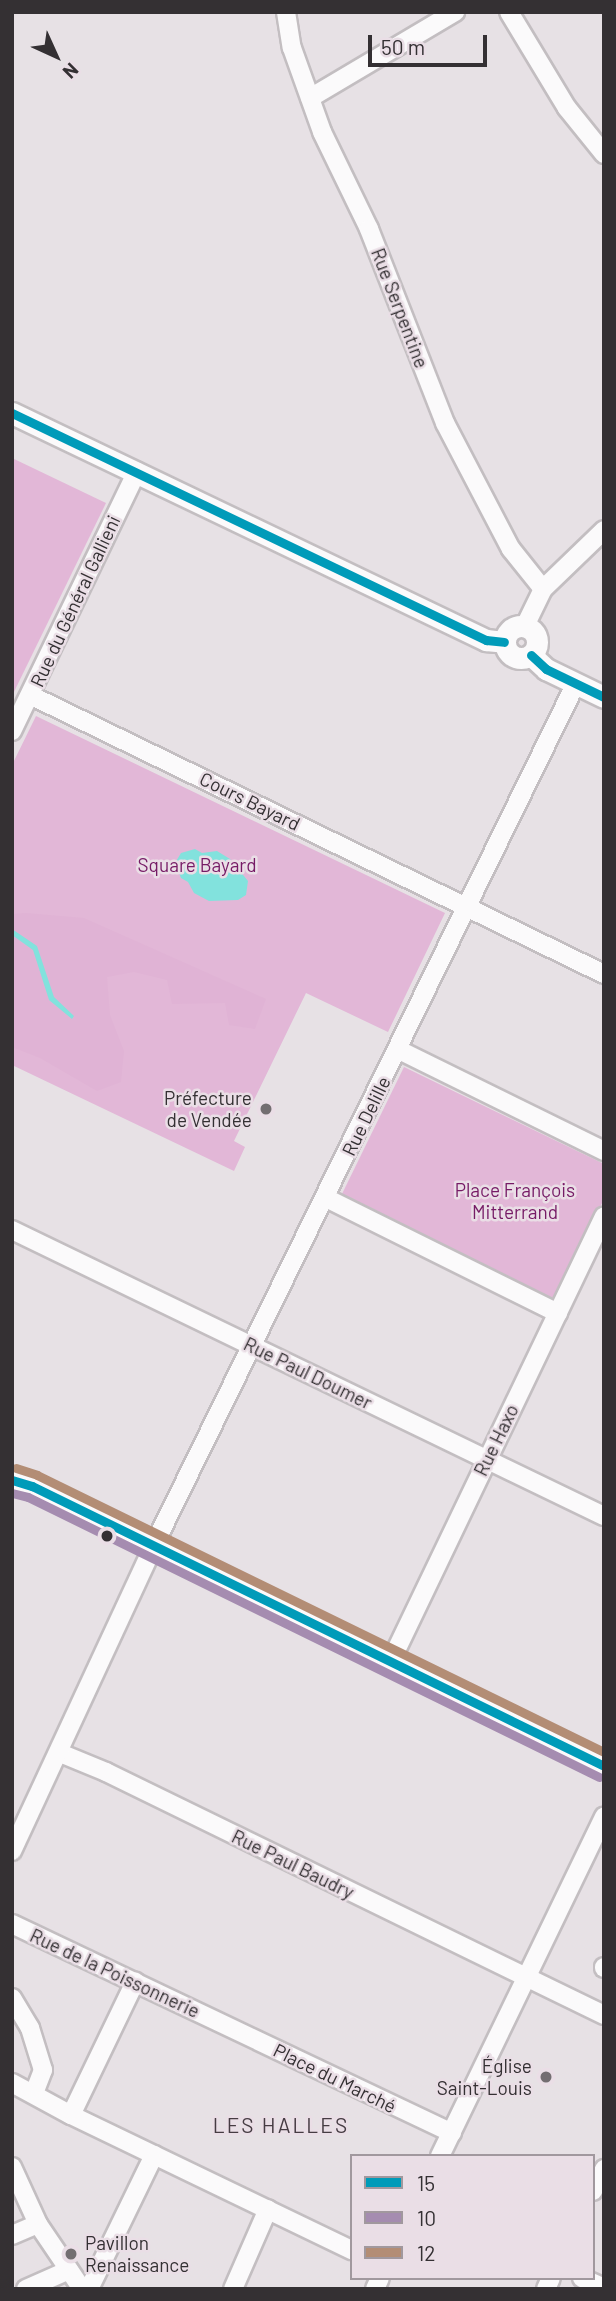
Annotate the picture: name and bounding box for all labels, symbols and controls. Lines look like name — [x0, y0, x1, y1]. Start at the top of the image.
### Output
north arrow — [21, 21, 91, 91]
scale bar — [371, 21, 490, 65]
text: 50 m — [381, 34, 425, 59]
text: N — [59, 59, 84, 84]
street label: Rue Serpentine — [367, 245, 433, 371]
street label: Rue du Général Gallieni — [25, 512, 125, 690]
street label: Cours Bayard — [196, 767, 304, 835]
park label: Square Bayard — [137, 854, 257, 876]
street label: Rue Delille — [337, 1072, 395, 1160]
place label: Préfecture de Vendée — [164, 1087, 252, 1131]
marker: Préfecture de Vendée — [258, 1101, 274, 1117]
park label: Place François Mitterrand — [455, 1179, 575, 1223]
street label: Rue Paul Doumer — [240, 1332, 376, 1414]
street label: Rue Haxo — [469, 1400, 523, 1480]
unlabelled marker — [100, 1529, 114, 1543]
street label: Rue Paul Baudry — [228, 1825, 358, 1903]
street label: Rue de la Poissonnerie — [26, 1924, 204, 2022]
street label: Place du Marché — [270, 2038, 400, 2118]
place label: Église Saint-Louis — [437, 2055, 532, 2099]
marker: Église Saint-Louis — [538, 2069, 554, 2085]
district label: LES HALLES — [214, 2112, 348, 2138]
legend — [350, 2154, 595, 2280]
text: 15 — [417, 2170, 435, 2195]
text: 10 — [417, 2205, 436, 2230]
place label: Pavillon Renaissance — [85, 2232, 189, 2276]
text: 12 — [417, 2240, 436, 2265]
marker: Pavillon Renaissance — [63, 2246, 79, 2262]

